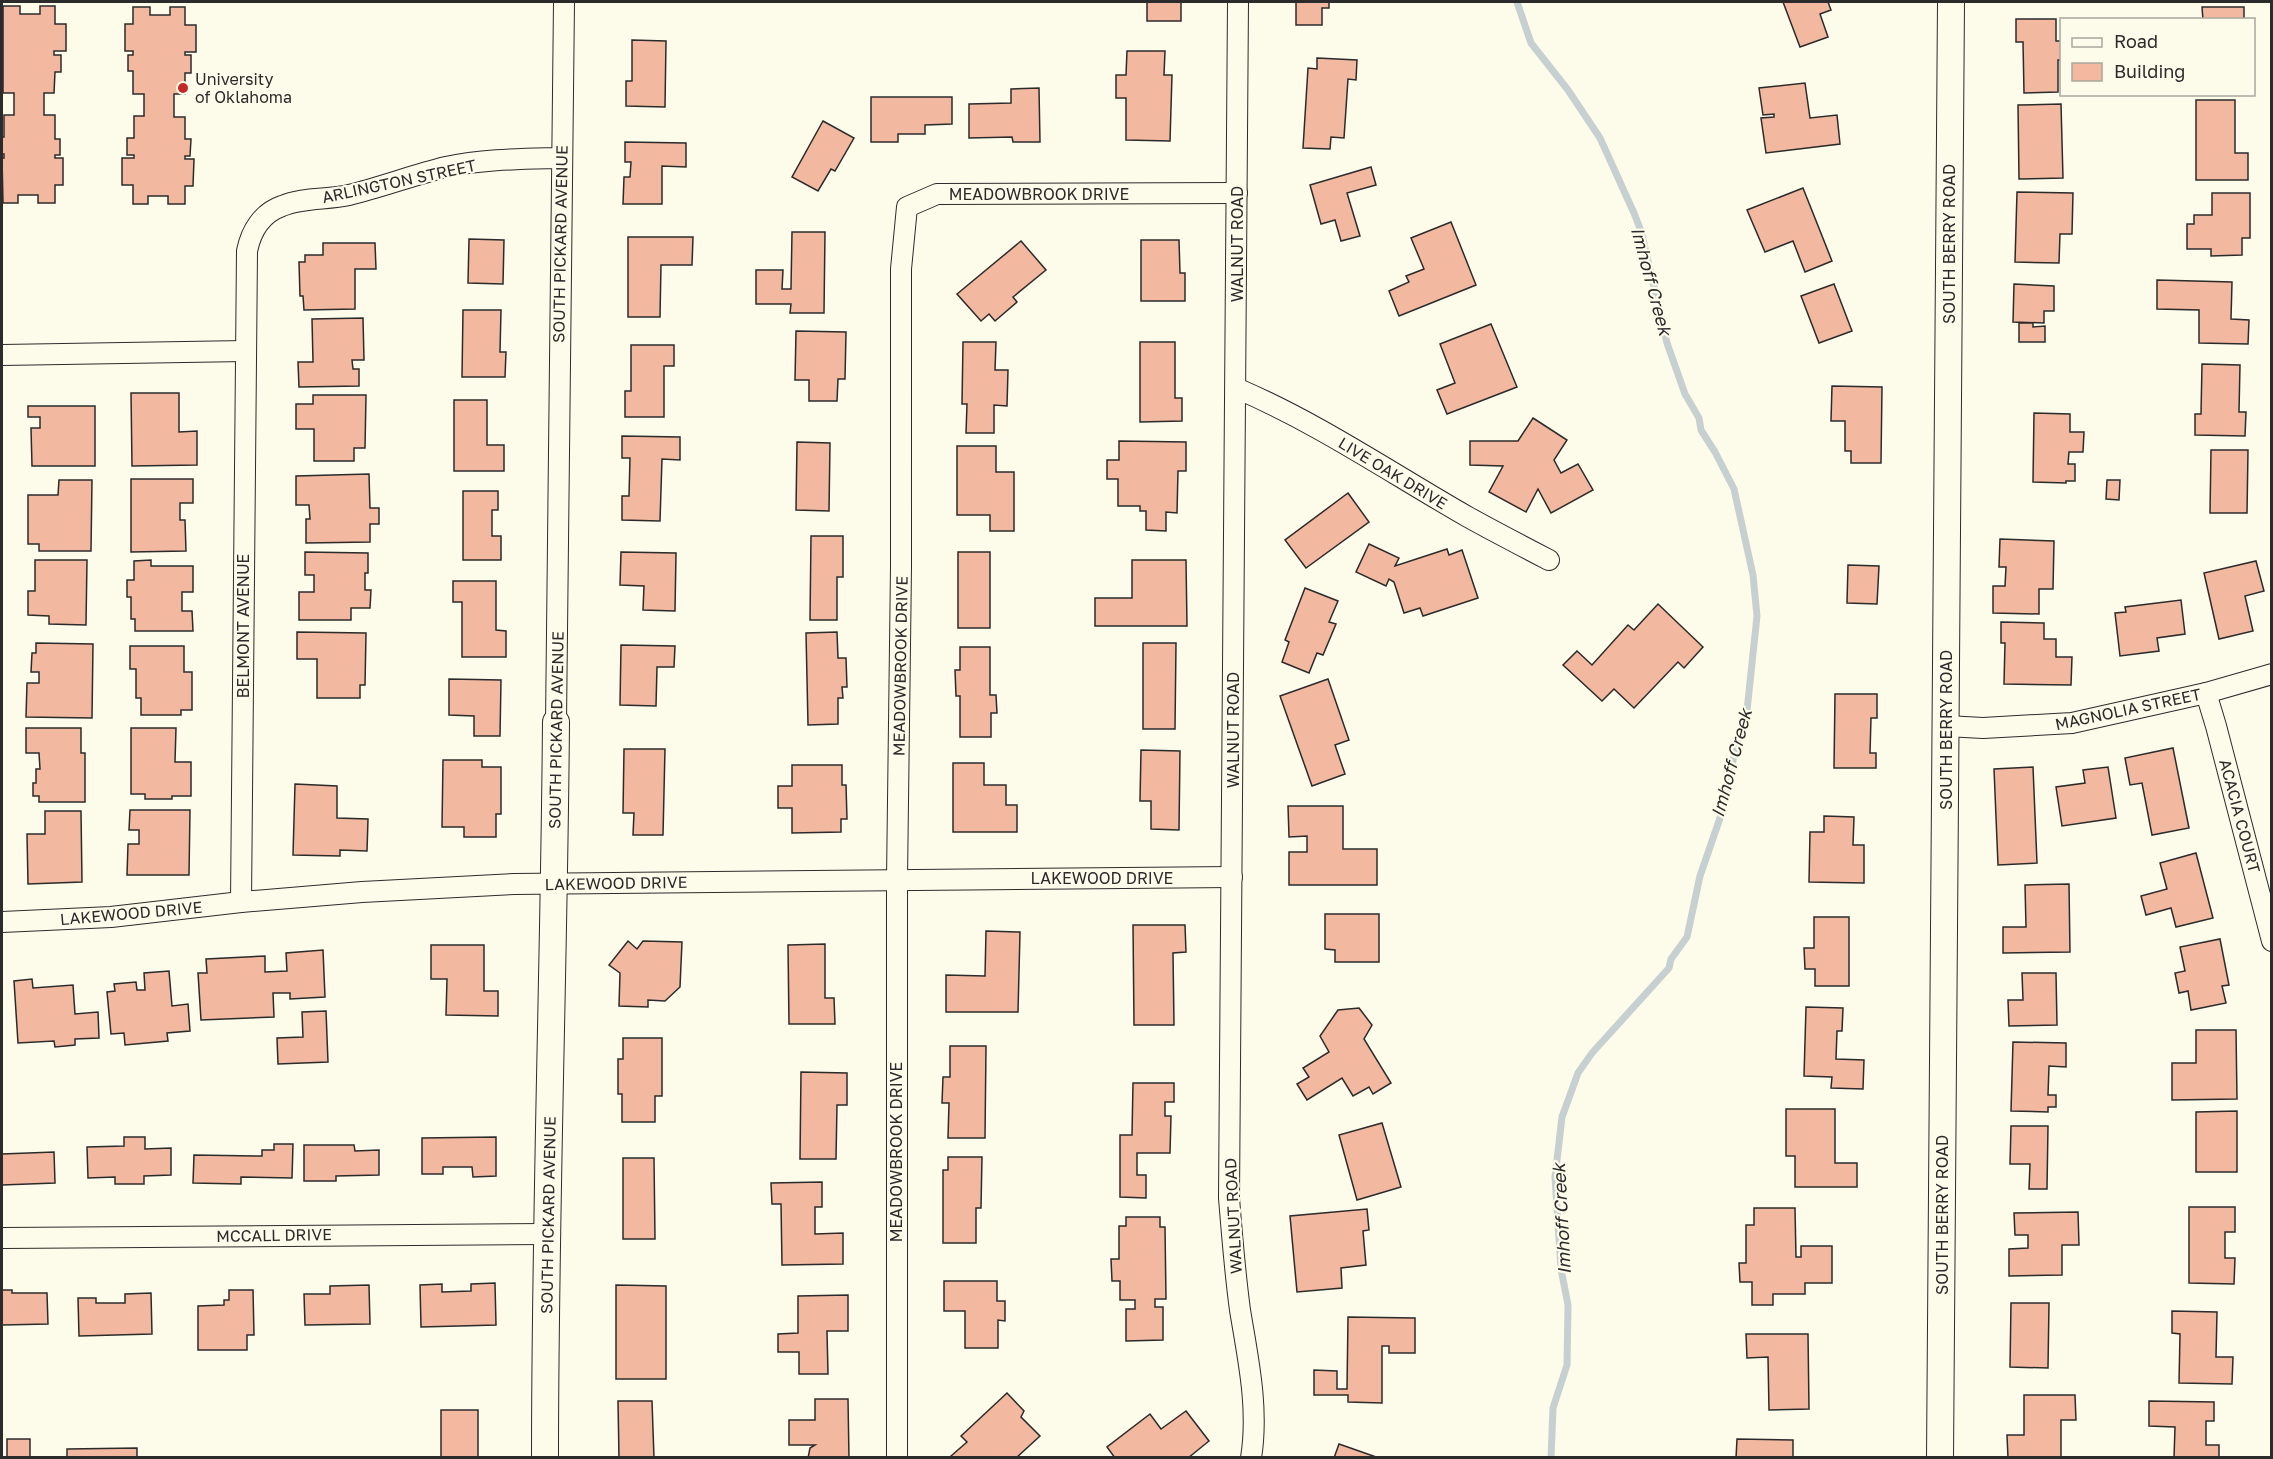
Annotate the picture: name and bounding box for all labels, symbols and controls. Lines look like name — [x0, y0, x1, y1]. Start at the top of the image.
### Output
legend — [2060, 18, 2255, 96]
text: Road — [2114, 30, 2158, 52]
text: Building — [2114, 60, 2185, 82]
place label: University of Oklahoma — [195, 69, 292, 107]
marker: University of Oklahoma — [176, 81, 190, 95]
street label: SOUTH PICKARD AVENUE — [548, 145, 572, 343]
street label: ARLINGTON STREET — [320, 155, 478, 207]
street label: SOUTH BERRY ROAD — [1939, 164, 1959, 324]
street label: MEADOWBROOK DRIVE — [949, 184, 1129, 204]
street label: WALNUT ROAD — [1227, 186, 1247, 302]
water label: Imhoff Creek — [1627, 224, 1677, 339]
street label: LIVE OAK DRIVE — [1335, 433, 1451, 513]
street label: BELMONT AVENUE — [233, 554, 253, 698]
street label: MEADOWBROOK DRIVE — [888, 576, 912, 756]
street label: SOUTH PICKARD AVENUE — [544, 631, 568, 829]
street label: SOUTH BERRY ROAD — [1936, 650, 1956, 810]
street label: WALNUT ROAD — [1223, 672, 1243, 788]
street label: MAGNOLIA STREET — [2053, 684, 2203, 734]
water label: Imhoff Creek — [1706, 705, 1756, 820]
street label: ACACIA COURT — [2215, 757, 2265, 875]
street label: LAKEWOOD DRIVE — [1031, 868, 1173, 888]
street label: LAKEWOOD DRIVE — [544, 872, 688, 894]
street label: LAKEWOOD DRIVE — [59, 897, 203, 929]
street label: MEADOWBROOK DRIVE — [886, 1062, 906, 1242]
street label: SOUTH PICKARD AVENUE — [536, 1116, 560, 1314]
street label: SOUTH BERRY ROAD — [1932, 1135, 1952, 1295]
street label: WALNUT ROAD — [1220, 1157, 1246, 1275]
water label: Imhoff Creek — [1547, 1161, 1575, 1275]
street label: MCCALL DRIVE — [216, 1224, 332, 1246]

